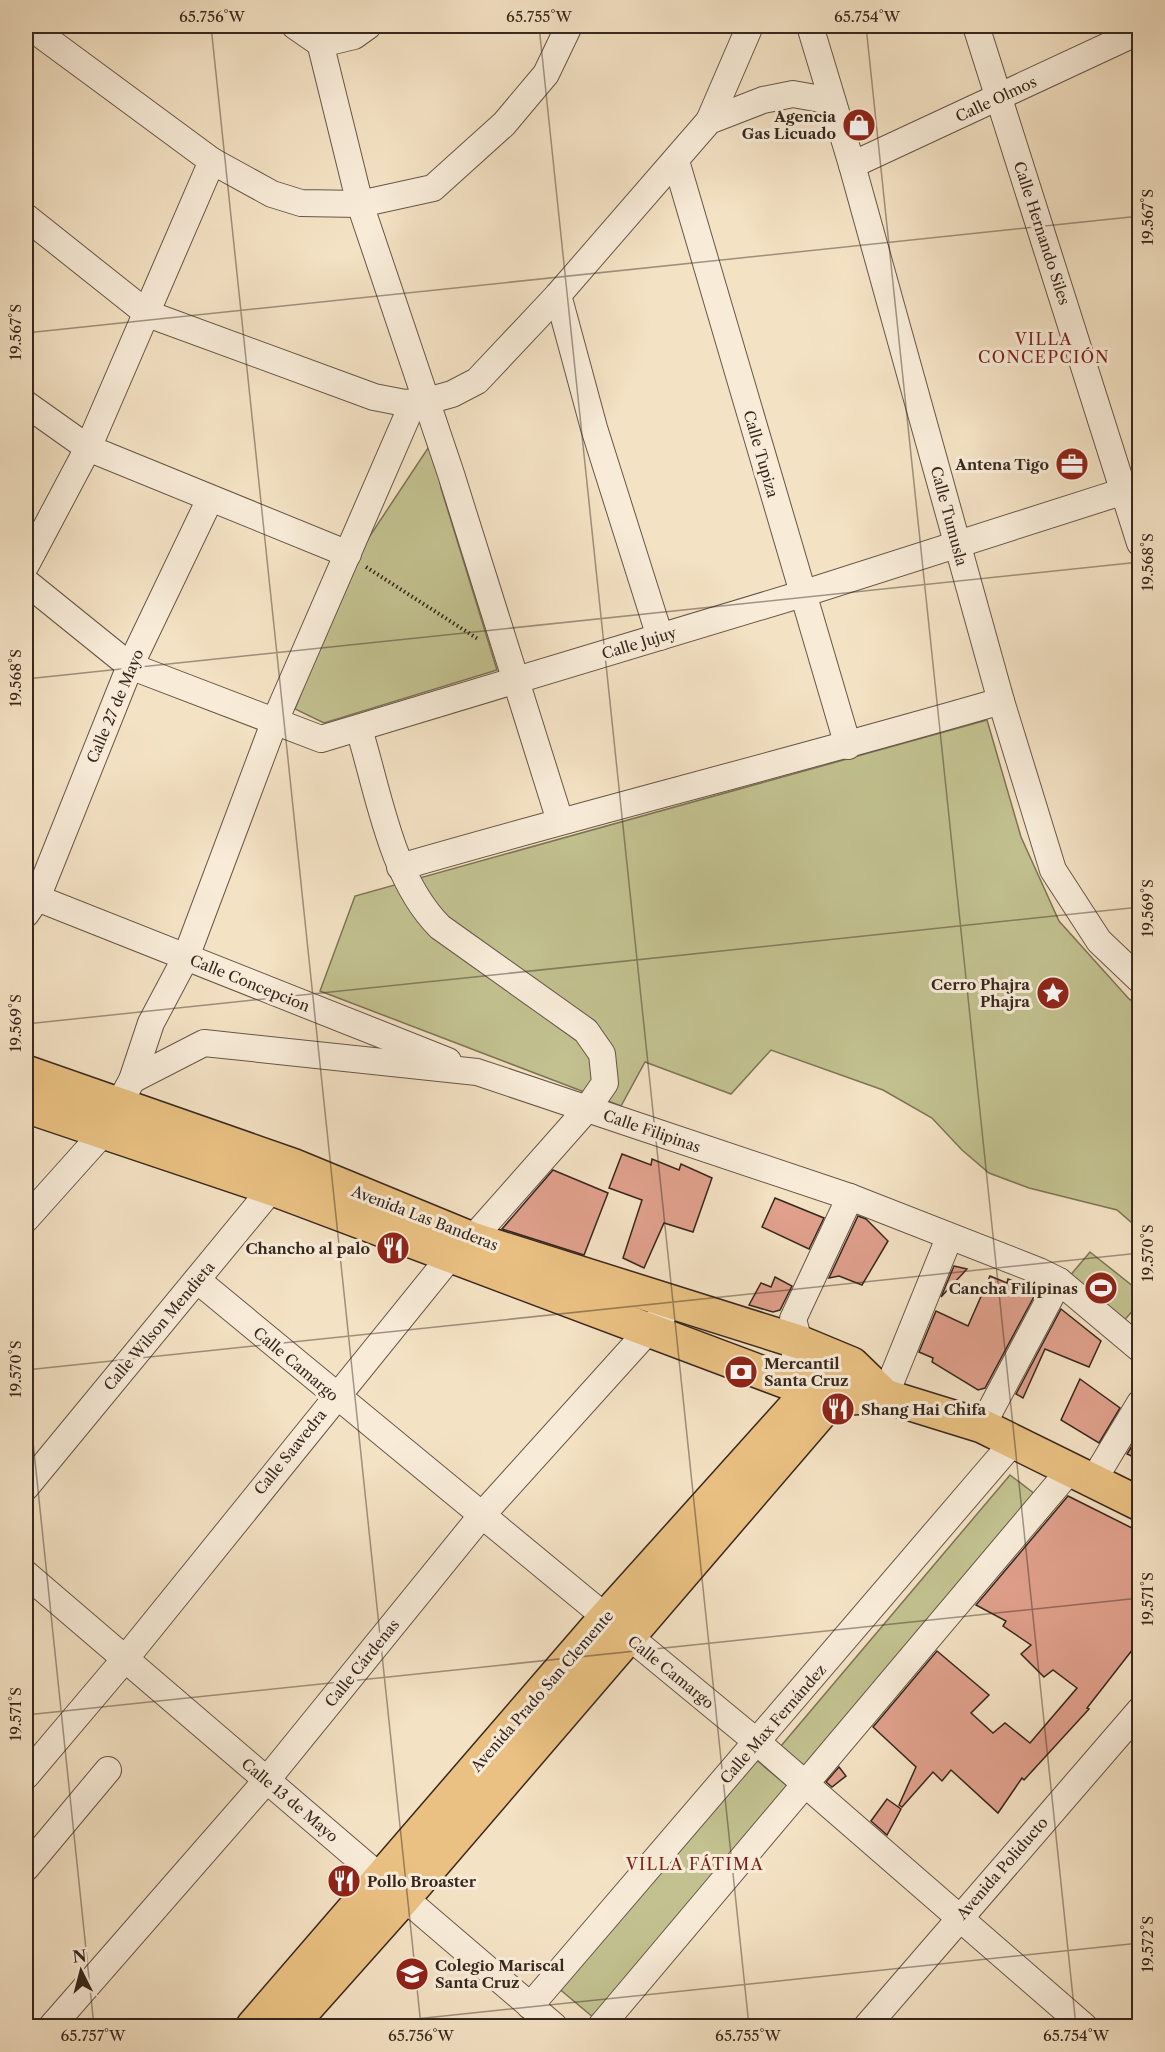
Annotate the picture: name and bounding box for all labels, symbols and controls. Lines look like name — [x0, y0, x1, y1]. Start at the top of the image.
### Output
text: 65.756°W — [179, 7, 246, 26]
text: 65.755°W — [506, 7, 572, 26]
text: 65.754°W — [834, 7, 901, 26]
street label: Calle Olmos — [952, 72, 1040, 126]
place label: Agencia Gas Licuado — [742, 107, 836, 143]
shop icon: Agencia Gas Licuado — [841, 107, 877, 143]
street label: Calle Hernando Siles — [1010, 159, 1074, 307]
text: 19.567°S — [1138, 189, 1157, 245]
text: 19.567°S — [6, 304, 25, 360]
district label: VILLA CONCEPCIÓN — [978, 329, 1110, 367]
street label: Calle Tupiza — [739, 408, 783, 500]
office icon: Antena Tigo — [1054, 446, 1090, 482]
place label: Antena Tigo — [954, 455, 1049, 474]
street label: Calle Tumusla — [927, 464, 971, 568]
text: 19.568°S — [1138, 533, 1157, 591]
street label: Calle Jujuy — [599, 622, 679, 663]
street label: Calle 27 de Mayo — [82, 646, 148, 766]
text: 19.568°S — [6, 649, 25, 707]
text: 19.569°S — [1138, 879, 1157, 937]
street label: Calle Concepcion — [187, 950, 313, 1016]
place label: Cerro Phajra Phajra — [931, 975, 1030, 1011]
place icon: Cerro Phajra Phajra — [1035, 975, 1071, 1011]
text: 19.569°S — [6, 994, 25, 1052]
street label: Calle Filipinas — [601, 1105, 703, 1157]
street label: Avenida Las Banderas — [348, 1181, 501, 1255]
text: 19.570°S — [1138, 1224, 1157, 1282]
restaurant icon: Chancho al palo — [375, 1230, 411, 1266]
place label: Chancho al palo — [246, 1239, 370, 1258]
street label: Calle Wilson Mendieta — [99, 1258, 219, 1394]
sports icon: Cancha Filípinas — [1083, 1270, 1119, 1306]
place label: Cancha Filípinas — [949, 1279, 1078, 1298]
street label: Calle Camargo — [250, 1323, 342, 1405]
text: 19.570°S — [6, 1340, 25, 1398]
bank icon: Mercantil Santa Cruz — [723, 1354, 759, 1390]
place label: Mercantil Santa Cruz — [764, 1354, 849, 1390]
restaurant icon: Shang Hai Chifa — [820, 1391, 856, 1427]
place label: Shang Hai Chifa — [861, 1400, 987, 1419]
street label: Calle Saavedra — [250, 1405, 330, 1499]
text: 19.571°S — [1138, 1572, 1157, 1626]
street label: Avenida Prado San Clemente — [466, 1606, 617, 1776]
street label: Calle Cárdenas — [321, 1615, 403, 1711]
street label: Calle Camargo — [624, 1631, 718, 1713]
street label: Calle Max Fernández — [716, 1660, 830, 1788]
text: 19.571°S — [6, 1687, 25, 1741]
street label: Calle 13 de Mayo — [238, 1754, 342, 1846]
street label: Avenida Poliducto — [952, 1813, 1052, 1924]
district label: VILLA FÁTIMA — [625, 1854, 764, 1874]
restaurant icon: Pollo Broaster — [326, 1863, 362, 1899]
place label: Pollo Broaster — [367, 1872, 477, 1891]
text: 19.572°S — [1138, 1916, 1157, 1972]
north arrow — [51, 1941, 111, 2001]
text: N — [71, 1945, 87, 1967]
school or university icon: Colegio Mariscal Santa Cruz — [394, 1956, 430, 1992]
place label: Colegio Mariscal Santa Cruz — [435, 1956, 565, 1992]
text: 65.757°W — [61, 2026, 126, 2045]
text: 65.756°W — [388, 2026, 455, 2045]
text: 65.755°W — [715, 2026, 781, 2045]
text: 65.754°W — [1043, 2026, 1110, 2045]

